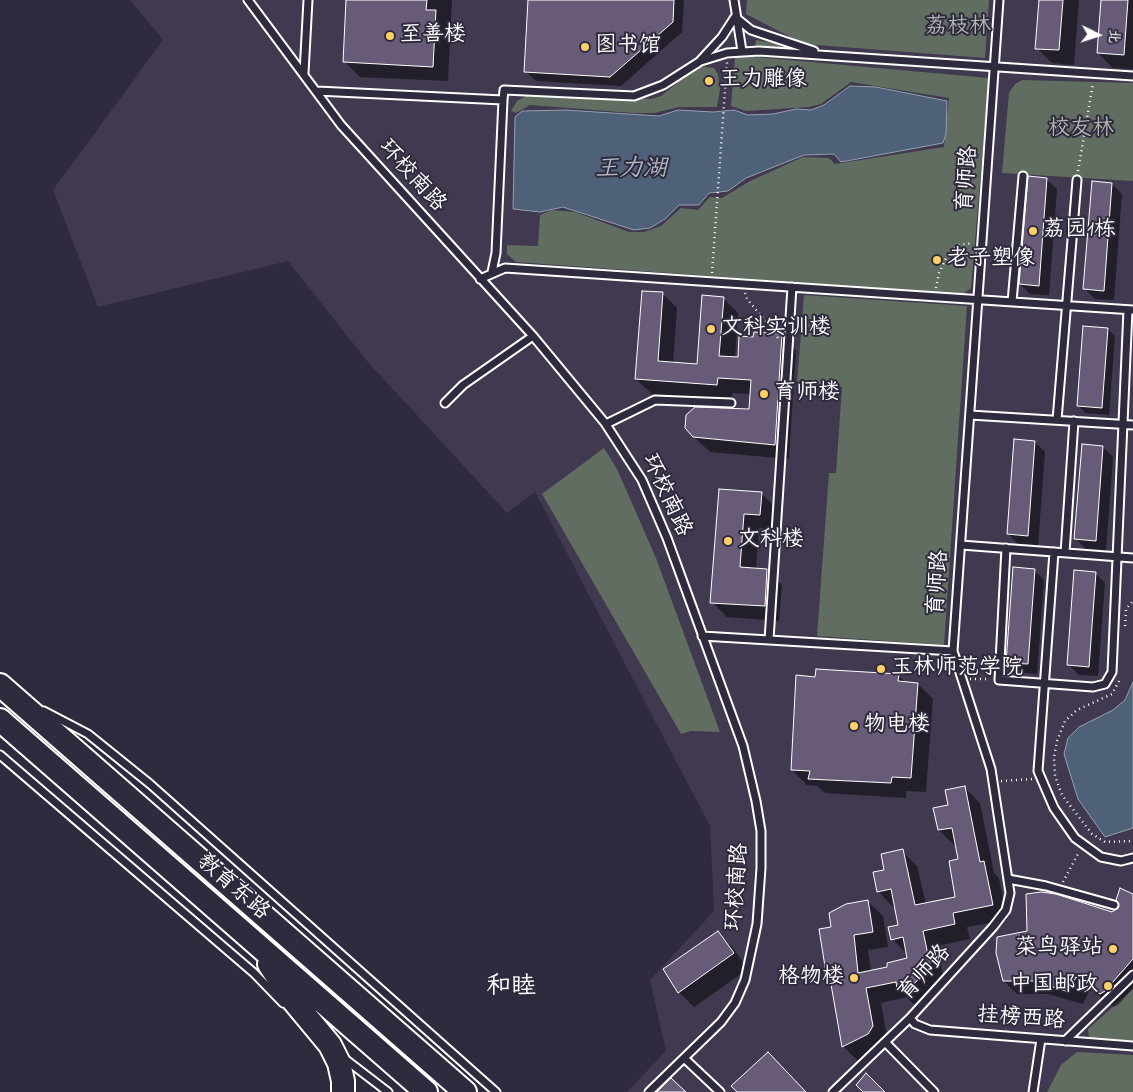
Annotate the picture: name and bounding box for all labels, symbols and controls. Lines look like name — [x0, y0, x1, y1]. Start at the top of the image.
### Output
north arrow — [1073, 10, 1123, 60]
park label: 荔枝林 — [925, 15, 991, 41]
place label: 至善楼 — [400, 23, 466, 49]
text: 北 — [1102, 28, 1124, 44]
marker: 至善楼 — [384, 30, 396, 42]
place label: 图书馆 — [595, 34, 661, 60]
marker: 图书馆 — [579, 41, 591, 53]
place label: 王力雕像 — [719, 68, 807, 94]
marker: 王力雕像 — [703, 75, 715, 87]
park label: 校友林 — [1048, 117, 1114, 143]
street label: 环校南路 — [372, 135, 450, 219]
street label: 育师路 — [954, 145, 984, 213]
water label: 王力湖 — [595, 157, 667, 185]
place label: 荔园1栋 — [1043, 218, 1116, 244]
marker: 荔园1栋 — [1027, 225, 1039, 237]
place label: 老子塑像 — [947, 247, 1035, 273]
marker: 老子塑像 — [931, 254, 943, 266]
place label: 文科实训楼 — [721, 316, 831, 342]
marker: 文科实训楼 — [705, 323, 717, 335]
place label: 育师楼 — [774, 381, 840, 407]
marker: 育师楼 — [758, 388, 770, 400]
street label: 环校南路 — [634, 451, 696, 541]
place label: 文科楼 — [738, 528, 804, 554]
marker: 文科楼 — [722, 535, 734, 547]
street label: 育师路 — [925, 549, 955, 617]
place label: 玉林师范学院 — [891, 656, 1023, 682]
marker: 玉林师范学院 — [875, 663, 887, 675]
place label: 物电楼 — [864, 713, 930, 739]
marker: 物电楼 — [848, 720, 860, 732]
street label: 环校南路 — [723, 842, 755, 932]
street label: 教育东路 — [190, 849, 274, 927]
place label: 菜鸟驿站 — [1015, 936, 1103, 962]
street label: 育师路 — [894, 941, 958, 1007]
marker: 菜鸟驿站 — [1107, 943, 1119, 955]
place label: 格物楼 — [778, 965, 844, 991]
marker: 格物楼 — [848, 972, 860, 984]
place label: 中国邮政 — [1010, 973, 1098, 999]
district label: 和睦 — [486, 974, 536, 1004]
marker: 中国邮政 — [1102, 980, 1114, 992]
street label: 挂榜西路 — [976, 1004, 1066, 1036]

